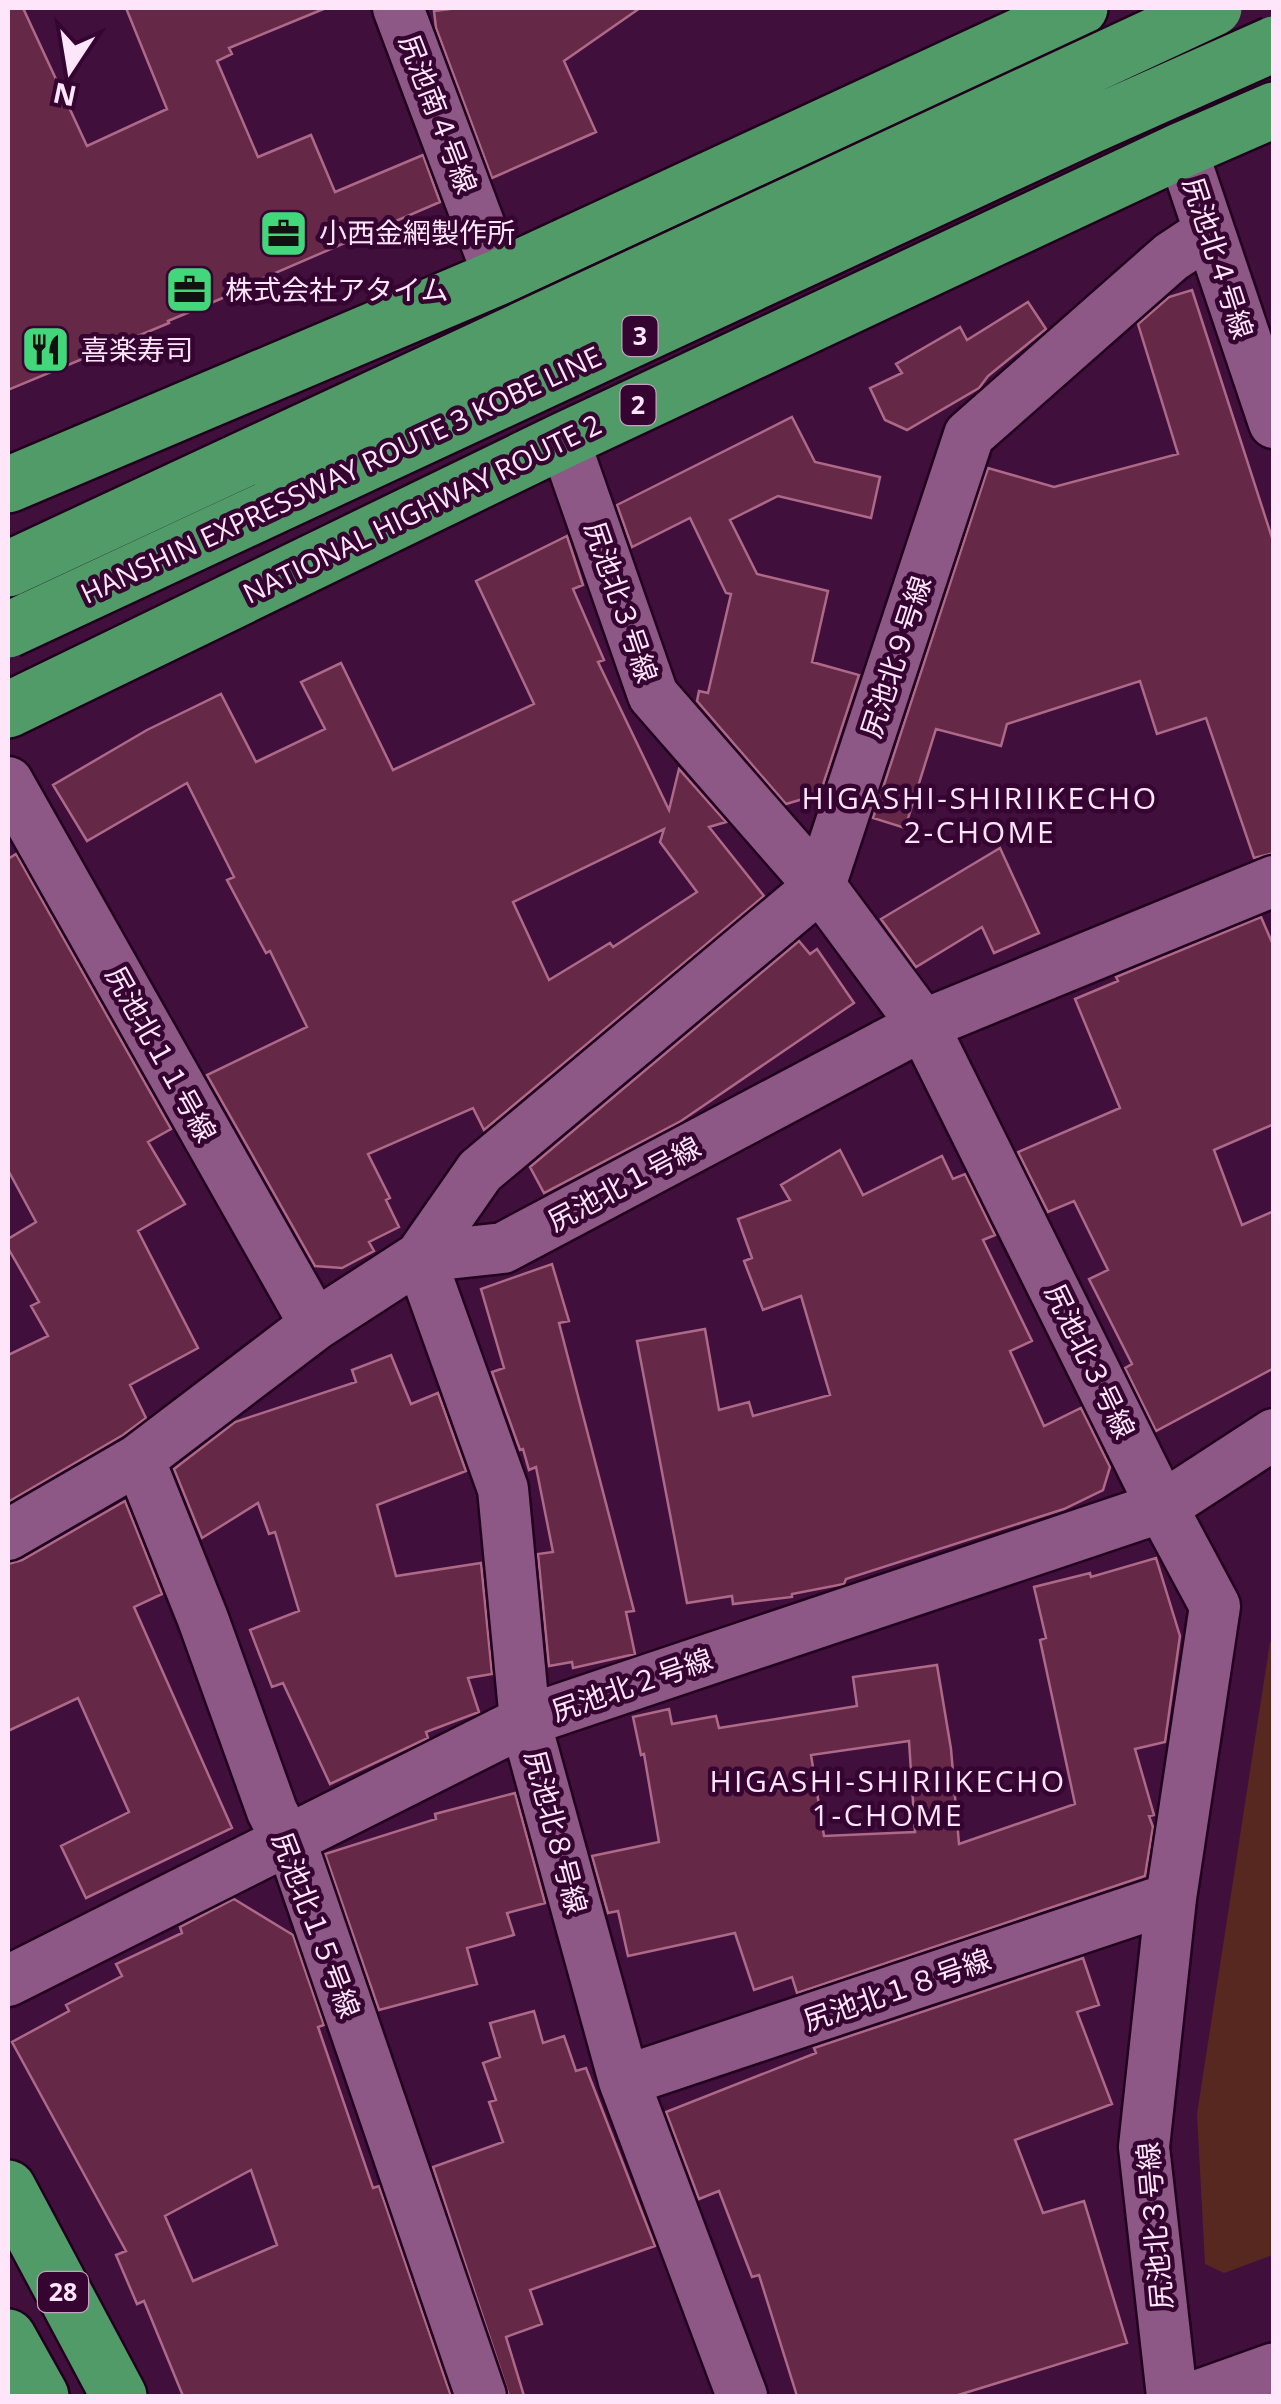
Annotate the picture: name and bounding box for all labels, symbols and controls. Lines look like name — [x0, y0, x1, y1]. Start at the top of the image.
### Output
north arrow — [20, 20, 120, 120]
street label: 尻池南４号線 — [391, 28, 487, 199]
text: N — [50, 74, 80, 116]
street label: 尻池北４号線 — [1175, 172, 1263, 343]
office icon: 小西金網製作所 — [258, 207, 310, 259]
place label: 小西金網製作所 — [319, 213, 515, 251]
office icon: 株式会社アタイム — [164, 264, 216, 316]
place label: 株式会社アタイム — [225, 270, 448, 308]
road number: 3 — [622, 316, 658, 356]
restaurant icon: 喜楽寿司 — [20, 324, 72, 376]
place label: 喜楽寿司 — [81, 330, 193, 368]
street label: HANSHIN EXPRESSWAY ROUTE 3 KOBE LINE — [74, 336, 607, 612]
road number: 2 — [620, 385, 656, 425]
street label: NATIONAL HIGHWAY ROUTE 2 — [236, 405, 607, 612]
street label: 尻池北３号線 — [577, 516, 667, 687]
street label: 尻池北９号線 — [851, 571, 939, 742]
district label: HIGASHI-SHIRIIKECHO 2-CHOME — [802, 777, 1159, 852]
street label: 尻池北１１号線 — [98, 959, 226, 1148]
street label: 尻池北１号線 — [540, 1127, 707, 1239]
street label: 尻池北３号線 — [1037, 1277, 1145, 1444]
street label: 尻池北２号線 — [546, 1639, 717, 1729]
street label: 尻池北８号線 — [517, 1746, 597, 1918]
district label: HIGASHI-SHIRIIKECHO 1-CHOME — [710, 1760, 1067, 1835]
street label: 尻池北１５号線 — [264, 1826, 370, 2023]
street label: 尻池北１８号線 — [798, 1939, 996, 2039]
street label: 尻池北３号線 — [1128, 2141, 1180, 2311]
road number: 28 — [38, 2272, 88, 2312]

